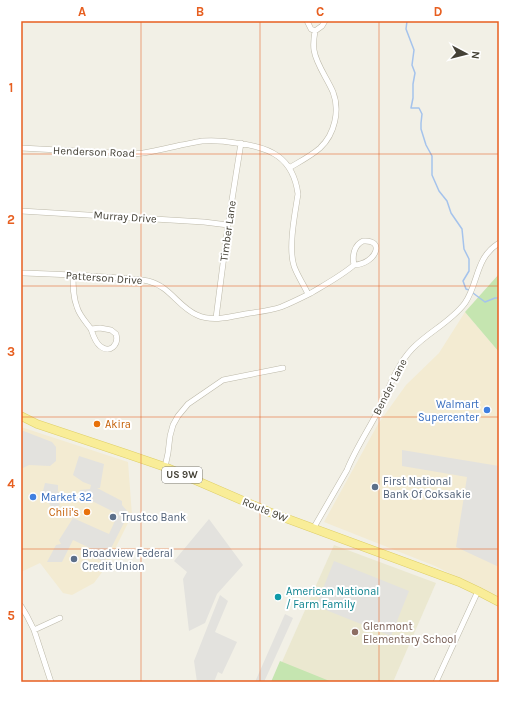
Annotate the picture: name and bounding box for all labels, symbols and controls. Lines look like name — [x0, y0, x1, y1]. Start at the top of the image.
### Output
text: A — [78, 4, 86, 19]
text: B — [196, 4, 204, 19]
text: C — [316, 4, 324, 19]
text: D — [434, 4, 443, 19]
north arrow — [446, 34, 486, 74]
text: N — [468, 50, 482, 60]
text: 1 — [9, 80, 13, 95]
street label: Henderson Road — [53, 144, 135, 160]
street label: Timber Lane — [217, 199, 239, 262]
street label: Murray Drive — [93, 208, 157, 226]
text: 2 — [7, 212, 15, 227]
street label: Patterson Drive — [65, 269, 143, 287]
text: 3 — [7, 344, 15, 359]
street label: Bender Lane — [370, 356, 410, 417]
place label: Walmart Supercenter — [418, 398, 479, 424]
marker: Walmart Supercenter — [482, 405, 492, 415]
place label: Akira — [105, 418, 131, 431]
marker: Akira — [92, 419, 102, 429]
road number: US 9W — [162, 467, 202, 483]
place label: First National Bank Of Coksakie — [383, 475, 471, 501]
text: 4 — [7, 476, 15, 491]
marker: First National Bank Of Coksakie — [370, 482, 380, 492]
place label: Market 32 — [41, 491, 92, 504]
marker: Market 32 — [28, 492, 38, 502]
street label: Route 9W — [240, 495, 290, 525]
place label: Chili's — [49, 506, 79, 519]
marker: Chili's — [82, 507, 92, 517]
place label: Trustco Bank — [121, 511, 186, 524]
marker: Trustco Bank — [108, 512, 118, 522]
place label: Broadview Federal Credit Union — [82, 547, 173, 573]
marker: Broadview Federal Credit Union — [69, 554, 79, 564]
place label: American National / Farm Family — [286, 585, 379, 611]
marker: American National / Farm Family — [273, 592, 283, 602]
text: 5 — [7, 608, 15, 623]
place label: Glenmont Elementary School — [363, 620, 456, 646]
marker: Glenmont Elementary School — [350, 627, 360, 637]

